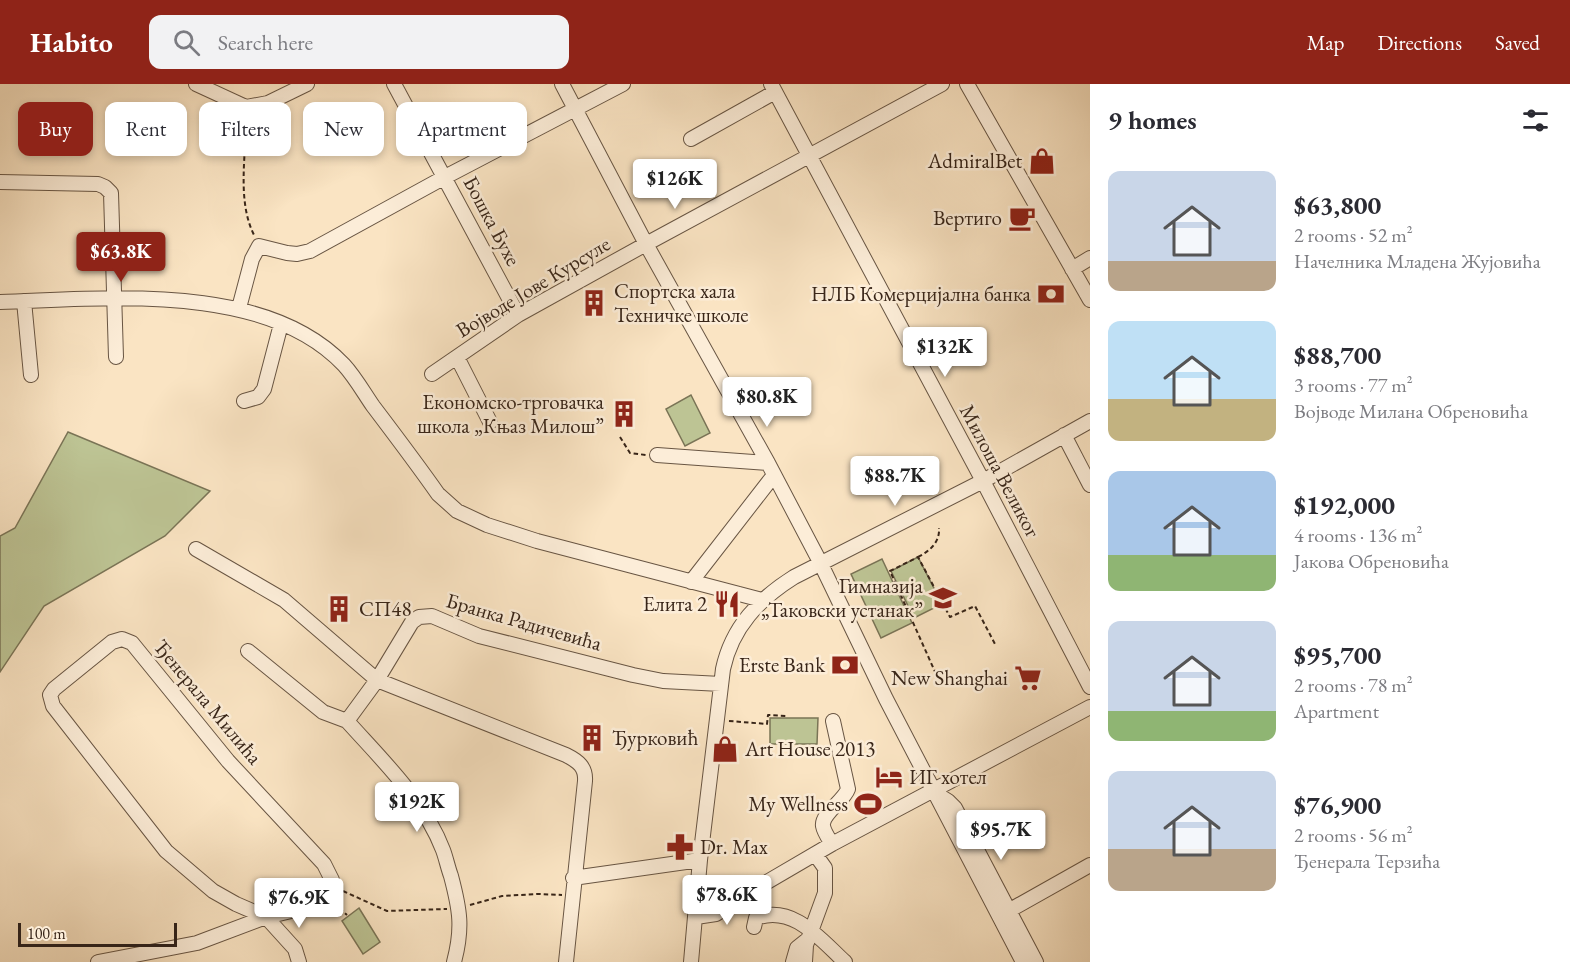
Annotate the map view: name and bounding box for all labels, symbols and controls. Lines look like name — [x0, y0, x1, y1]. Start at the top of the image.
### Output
search box — [149, 15, 569, 69]
text: Habito — [30, 24, 113, 60]
icon: search — [170, 26, 203, 59]
text: Search here — [218, 28, 313, 57]
text: Map — [1307, 29, 1344, 56]
text: Directions — [1377, 29, 1462, 56]
text: Saved — [1495, 29, 1540, 56]
chip: Buy — [18, 102, 93, 156]
chip: Rent — [105, 102, 187, 156]
chip: Filters — [199, 102, 291, 156]
chip: New — [303, 102, 384, 156]
chip: Apartment — [396, 102, 527, 156]
text: 9 homes — [1108, 103, 1197, 137]
icon: filters — [1519, 104, 1552, 137]
shop icon: AdmiralBet — [1027, 146, 1057, 176]
place label: AdmiralBet — [927, 147, 1022, 174]
pin: $126K — [633, 159, 717, 210]
text: $126K — [647, 165, 703, 191]
street label: Бошка Бухе — [458, 171, 527, 270]
text: $63,800 — [1294, 188, 1381, 222]
icon: home — [1156, 195, 1228, 267]
cafe icon: Вертиго — [1007, 203, 1037, 233]
place label: Вертиго — [933, 204, 1002, 231]
text: 2 rooms · 52 m² — [1294, 222, 1413, 248]
street label: Војводе Јове Курсуле — [451, 230, 615, 343]
pin: $63.8K — [72, 232, 170, 283]
text: $63.8K — [90, 238, 152, 264]
text: Начелника Младена Жујовића — [1294, 248, 1541, 274]
place label: Спортска хала Техничке школе — [614, 277, 749, 328]
bank icon: НЛБ Комерцијална банка — [1036, 279, 1066, 309]
place label: НЛБ Комерцијална банка — [811, 280, 1032, 307]
building icon: Спортска хала Техничке школе — [579, 288, 609, 318]
pin: $132K — [903, 327, 987, 378]
text: $132K — [917, 333, 973, 359]
text: $88,700 — [1294, 338, 1381, 372]
icon: home — [1156, 345, 1228, 417]
text: 3 rooms · 77 m² — [1294, 372, 1413, 398]
pin: $80.8K — [718, 377, 816, 428]
text: $80.8K — [736, 383, 798, 409]
place label: Економско-трговачка школа „Књаз Милош” — [417, 388, 605, 439]
text: Војводе Милана Обреновића — [1294, 398, 1528, 424]
building icon: Економско-трговачка школа „Књаз Милош” — [609, 399, 639, 429]
street label: Милоша Великог — [954, 400, 1047, 542]
pin: $88.7K — [846, 456, 944, 507]
text: $88.7K — [864, 462, 926, 488]
text: $192,000 — [1294, 488, 1395, 522]
icon: home — [1156, 495, 1228, 567]
text: 4 rooms · 136 m² — [1294, 522, 1422, 548]
text: Јакова Обреновића — [1294, 548, 1449, 574]
place label: Гимназија „Таковски устанак” — [761, 572, 924, 623]
school or university icon: Гимназија „Таковски устанак” — [928, 583, 958, 613]
street label: Бранка Радичевића — [443, 586, 606, 657]
restaurant icon: Елита 2 — [712, 589, 742, 619]
place label: Елита 2 — [643, 590, 707, 617]
building icon: СП48 — [324, 594, 354, 624]
place label: СП48 — [359, 595, 411, 622]
street label: Ђенерала Милића — [148, 634, 269, 770]
text: $95,700 — [1294, 638, 1381, 672]
icon: home — [1156, 645, 1228, 717]
bank icon: Erste Bank — [830, 650, 860, 680]
place label: Erste Bank — [739, 651, 826, 678]
supermarket icon: New Shanghai — [1013, 663, 1043, 693]
place label: New Shanghai — [891, 664, 1008, 691]
text: 2 rooms · 78 m² — [1294, 672, 1413, 698]
text: Apartment — [1294, 698, 1379, 724]
building icon: Ђурковић — [577, 723, 607, 753]
place label: Ђурковић — [612, 724, 698, 751]
shop icon: Art House 2013 — [710, 734, 740, 764]
place label: Art House 2013 — [744, 735, 875, 762]
hotel icon: ИГ хотел — [874, 762, 904, 792]
place label: ИГ хотел — [909, 763, 987, 790]
pin: $192K — [375, 782, 459, 833]
text: $192K — [389, 788, 445, 814]
text: $76,900 — [1294, 788, 1381, 822]
sports icon: My Wellness — [853, 789, 883, 819]
place label: My Wellness — [748, 790, 848, 817]
icon: home — [1156, 795, 1228, 867]
pin: $95.7K — [952, 810, 1050, 861]
text: $95.7K — [970, 816, 1032, 842]
text: 2 rooms · 56 m² — [1294, 822, 1413, 848]
pharmacy icon: Dr. Max — [665, 832, 695, 862]
place label: Dr. Max — [700, 833, 768, 860]
text: Ђенерала Терзића — [1294, 848, 1440, 874]
pin: $78.6K — [678, 875, 776, 926]
pin: $76.9K — [250, 878, 348, 929]
text: $78.6K — [696, 881, 758, 907]
text: $76.9K — [268, 884, 330, 910]
scale bar — [18, 920, 177, 948]
text: 100 m — [27, 923, 66, 944]

